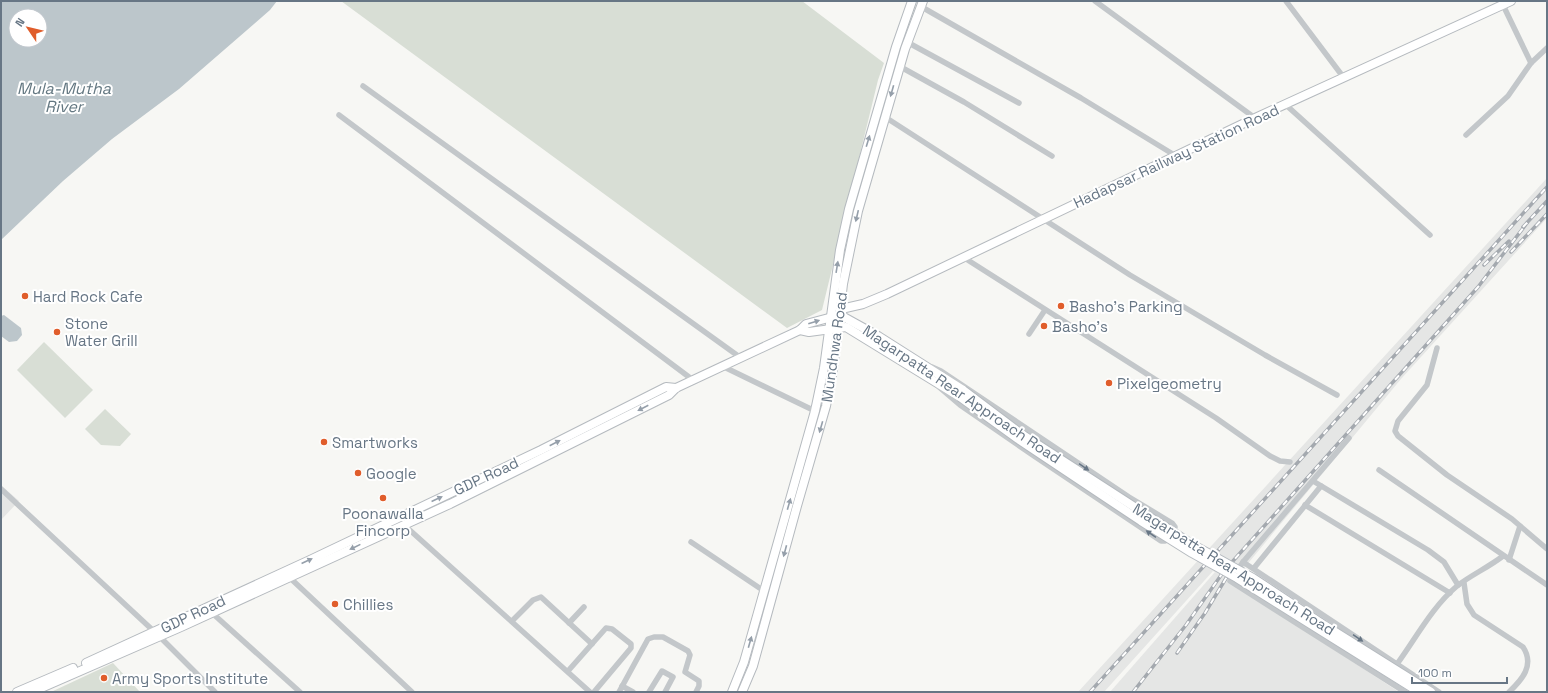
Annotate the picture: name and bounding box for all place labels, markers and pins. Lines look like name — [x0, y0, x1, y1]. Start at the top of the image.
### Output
place label: Hard Rock Cafe — [33, 287, 143, 306]
marker: Hard Rock Cafe — [20, 291, 30, 301]
place label: Basho's Parking — [1069, 297, 1183, 316]
marker: Basho's Parking — [1056, 301, 1066, 311]
place label: Stone Water Grill — [65, 314, 138, 350]
place label: Basho's — [1052, 317, 1108, 336]
marker: Basho's — [1039, 321, 1049, 331]
marker: Stone Water Grill — [52, 327, 62, 337]
place label: Pixelgeometry — [1117, 374, 1222, 393]
marker: Pixelgeometry — [1104, 378, 1114, 388]
place label: Smartworks — [332, 433, 418, 452]
marker: Smartworks — [319, 437, 329, 447]
place label: Google — [366, 464, 417, 483]
marker: Google — [353, 468, 363, 478]
marker: Poonawalla Fincorp — [378, 493, 388, 503]
place label: Poonawalla Fincorp — [342, 504, 424, 540]
place label: Chillies — [343, 595, 393, 614]
marker: Chillies — [330, 599, 340, 609]
place label: Army Sports Institute — [112, 669, 268, 688]
marker: Army Sports Institute — [99, 673, 109, 683]

